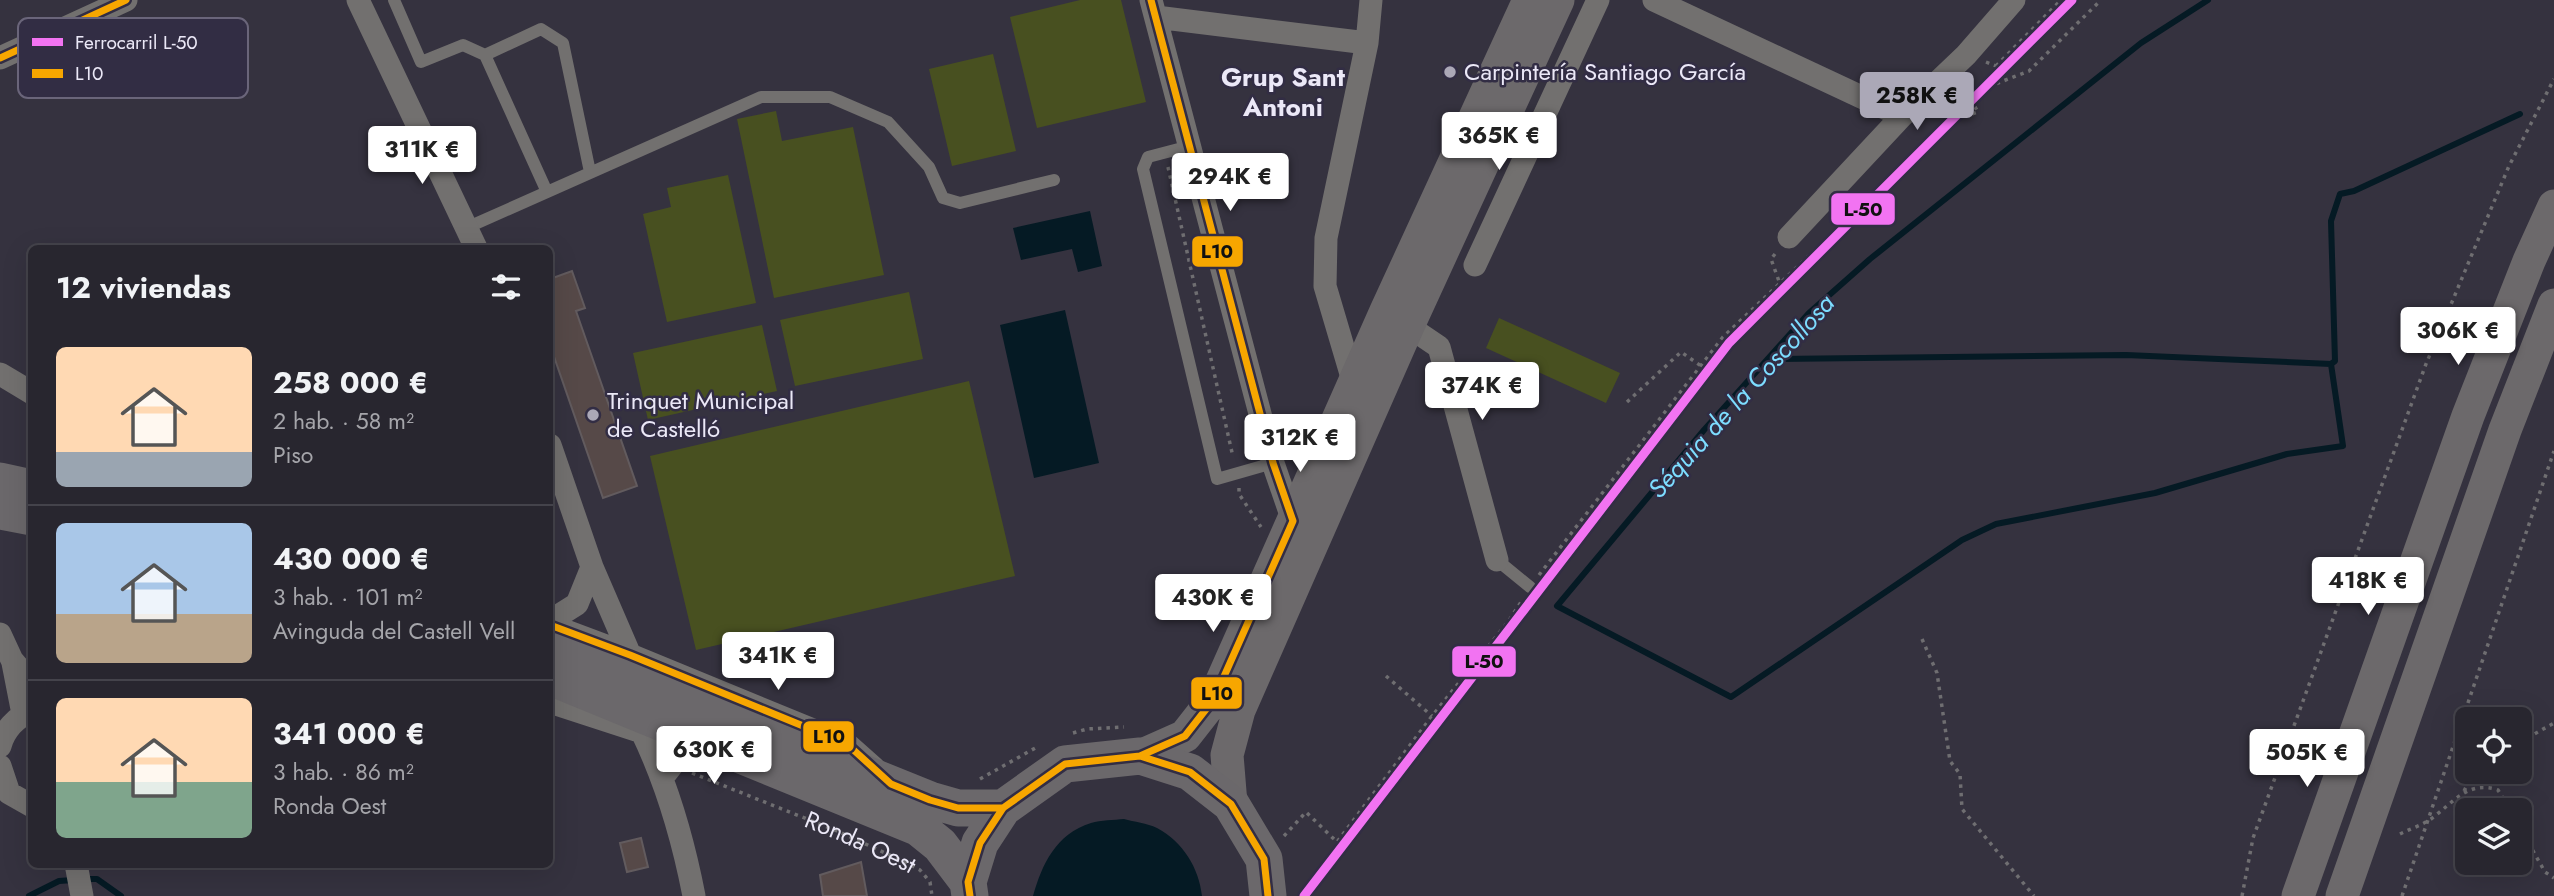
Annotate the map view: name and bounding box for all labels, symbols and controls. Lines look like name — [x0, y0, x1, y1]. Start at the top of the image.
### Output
legend — [18, 18, 248, 98]
text: Ferrocarril L-50 — [75, 29, 198, 56]
place label: Carpintería Santiago García — [1464, 54, 1746, 89]
district label: Grup Sant Antoni — [1221, 58, 1346, 126]
text: L10 — [75, 60, 104, 87]
marker: Carpintería Santiago García — [1442, 64, 1458, 80]
pin: 258K € — [1860, 72, 1974, 132]
text: 258K € — [1876, 78, 1958, 112]
pin: 365K € — [1442, 113, 1556, 172]
text: 365K € — [1458, 118, 1540, 152]
pin: 311K € — [365, 127, 479, 186]
text: 311K € — [384, 132, 460, 166]
pin: 294K € — [1173, 154, 1287, 213]
text: 294K € — [1188, 159, 1272, 193]
line badge: L-50 — [1830, 192, 1896, 226]
text: L-50 — [1843, 196, 1883, 223]
line badge: L10 — [1191, 235, 1244, 268]
text: L10 — [1201, 238, 1233, 265]
text: 12 viviendas — [56, 266, 231, 309]
icon: filters — [487, 268, 525, 306]
water label: Séquia de la Coscollosa — [1639, 285, 1844, 507]
pin: 306K € — [2401, 308, 2515, 367]
text: 306K € — [2417, 313, 2499, 347]
text: 258 000 € — [273, 361, 428, 404]
pin: 374K € — [1425, 362, 1539, 422]
text: 374K € — [1441, 368, 1523, 402]
icon: home — [112, 375, 196, 459]
place label: Trinquet Municipal de Castelló — [607, 383, 794, 446]
text: 2 hab. · 58 m² — [273, 404, 414, 438]
marker: Trinquet Municipal de Castelló — [585, 407, 601, 423]
pin: 312K € — [1243, 414, 1357, 474]
text: 312K € — [1260, 420, 1340, 454]
text: Piso — [273, 438, 313, 472]
text: 430 000 € — [273, 537, 430, 580]
icon: home — [112, 551, 196, 635]
pin: 418K € — [2311, 558, 2425, 617]
text: 418K € — [2328, 563, 2408, 597]
pin: 430K € — [1156, 574, 1270, 634]
text: 3 hab. · 101 m² — [273, 580, 422, 614]
text: 430K € — [1171, 580, 1255, 614]
text: Avinguda del Castell Vell — [273, 614, 515, 648]
pin: 341K € — [721, 632, 835, 692]
text: 341K € — [738, 638, 818, 672]
line badge: L-50 — [1451, 645, 1517, 678]
text: L-50 — [1464, 648, 1504, 675]
line badge: L10 — [1190, 676, 1243, 710]
text: L10 — [1201, 680, 1233, 707]
map controls — [2455, 707, 2532, 875]
button: locate — [2455, 707, 2532, 784]
text: 341 000 € — [273, 712, 425, 755]
line badge: L10 — [802, 720, 855, 753]
text: L10 — [813, 723, 845, 750]
icon: home — [112, 726, 196, 810]
pin: 630K € — [657, 726, 771, 786]
pin: 505K € — [2250, 730, 2364, 789]
text: 630K € — [673, 732, 755, 766]
text: 505K € — [2266, 735, 2348, 769]
text: 3 hab. · 86 m² — [273, 755, 414, 789]
text: Ronda Oest — [273, 789, 386, 823]
button: layers — [2455, 798, 2532, 875]
street label: Ronda Oest — [800, 802, 923, 882]

